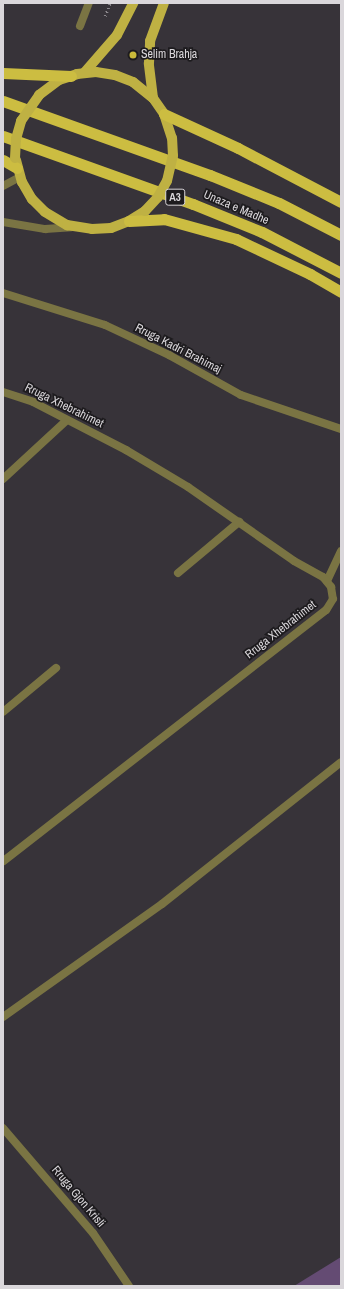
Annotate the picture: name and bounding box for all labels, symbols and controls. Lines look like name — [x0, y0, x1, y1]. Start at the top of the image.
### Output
place label: Selim Brahja — [141, 48, 197, 62]
marker: Selim Brahja — [128, 50, 138, 60]
road number: A3 — [165, 188, 185, 206]
street label: Unaza e Madhe — [201, 188, 271, 228]
street label: Rruga Kadri Brahimaj — [132, 321, 224, 377]
street label: Rruga Xhebrahimet — [22, 381, 106, 431]
street label: Rruga Xhebrahimet — [243, 598, 319, 662]
street label: Rruga Gjon Krisli — [48, 1163, 108, 1231]

